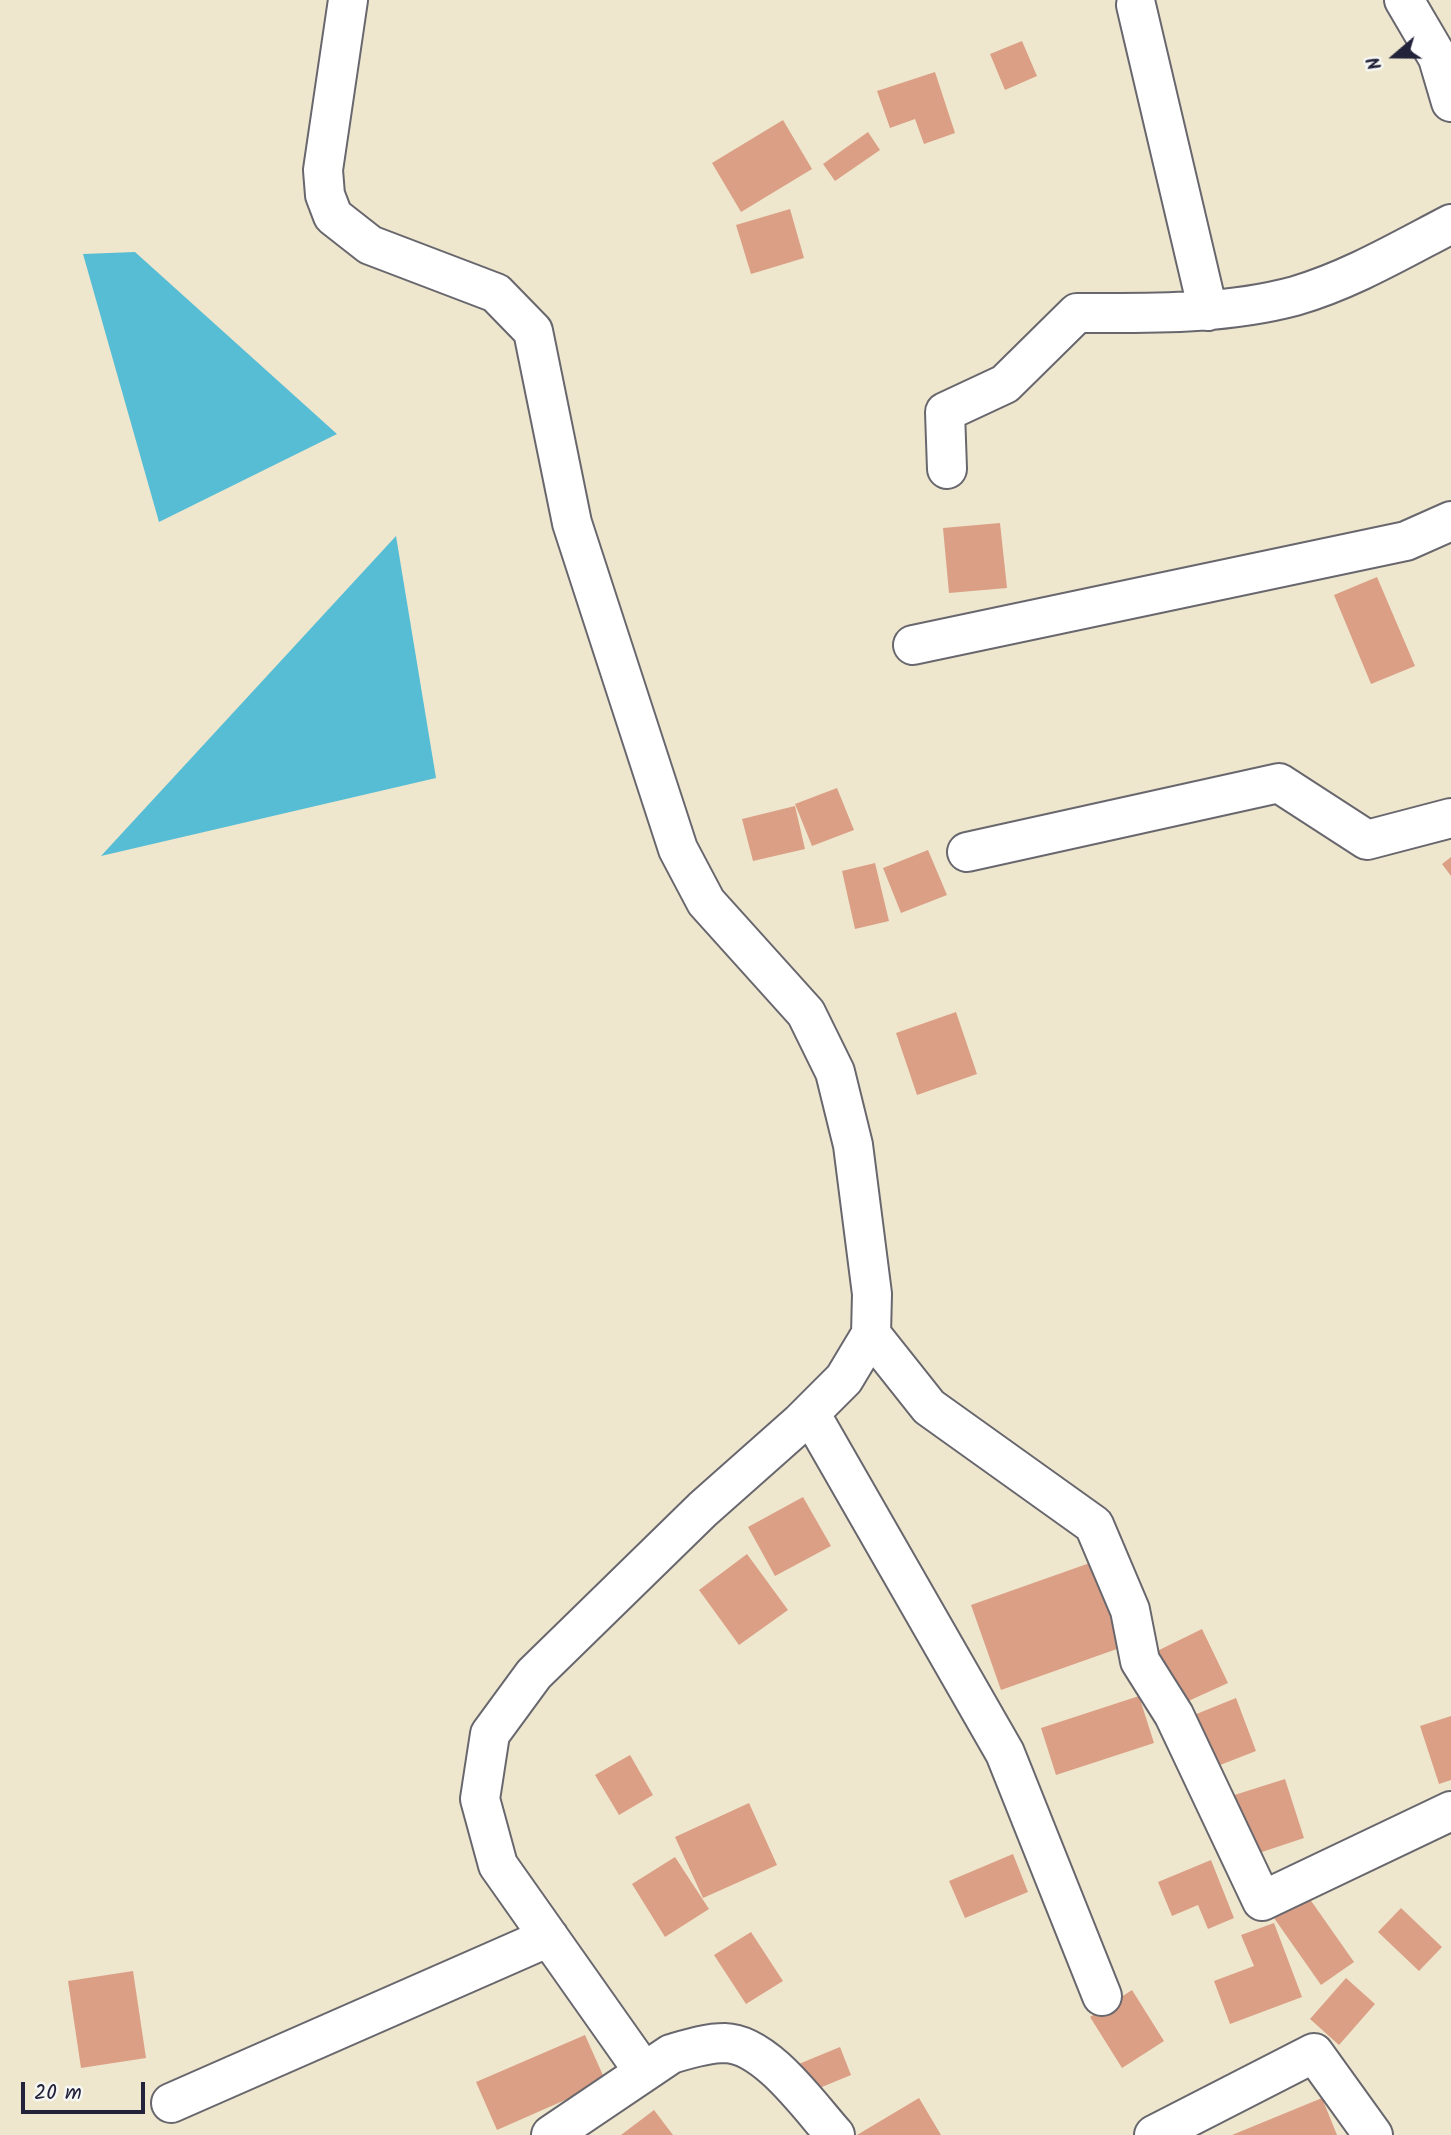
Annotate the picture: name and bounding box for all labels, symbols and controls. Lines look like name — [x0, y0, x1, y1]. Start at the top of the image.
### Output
north arrow — [1360, 21, 1430, 91]
text: N — [1359, 52, 1391, 74]
scale bar — [24, 2068, 149, 2112]
text: 20 m — [34, 2077, 82, 2110]

